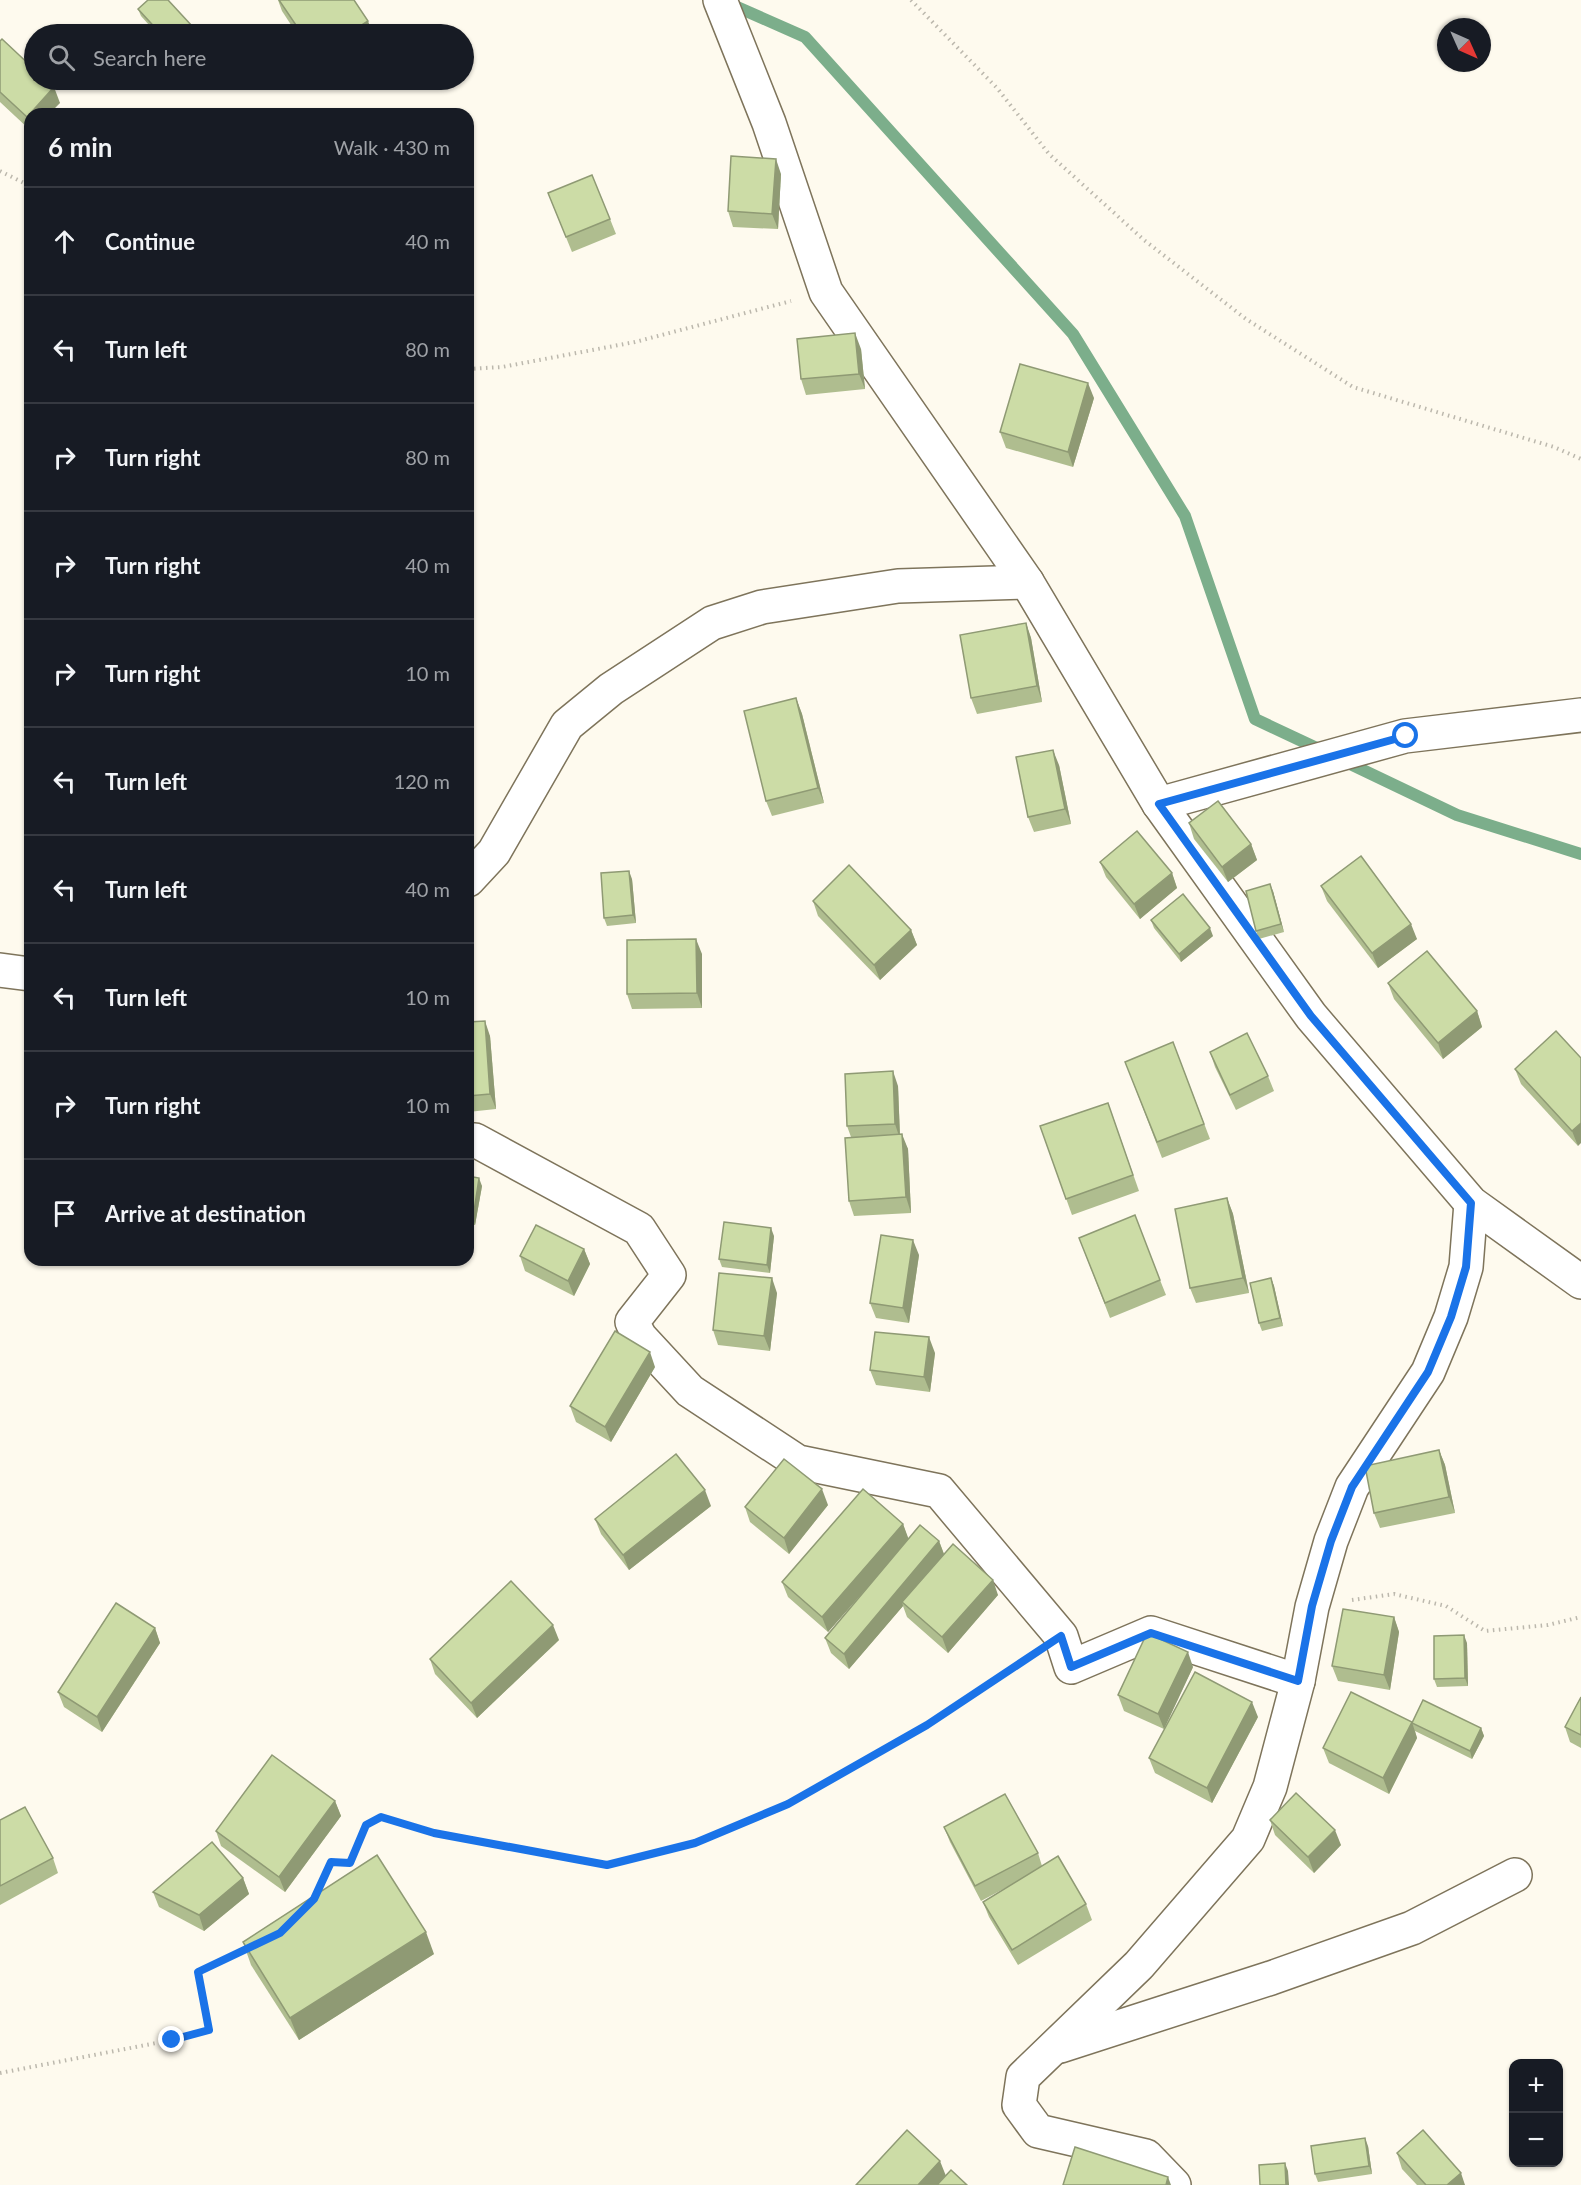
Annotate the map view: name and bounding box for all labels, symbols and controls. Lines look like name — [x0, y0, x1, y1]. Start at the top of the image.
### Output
north arrow — [1437, 18, 1491, 72]
search box — [24, 24, 474, 90]
icon: search — [45, 41, 78, 74]
text: Search here — [93, 44, 206, 71]
text: 6 min — [48, 131, 112, 163]
text: Walk · 430 m — [334, 135, 450, 159]
icon: ahead — [48, 225, 81, 258]
text: Continue — [105, 228, 195, 255]
text: 40 m — [405, 229, 450, 253]
icon: left — [48, 333, 81, 366]
text: Turn left — [105, 336, 187, 363]
text: 80 m — [405, 337, 450, 361]
icon: right — [48, 441, 81, 474]
text: Turn right — [105, 444, 200, 471]
text: 80 m — [405, 445, 450, 469]
icon: right — [48, 549, 81, 582]
text: Turn right — [105, 552, 200, 579]
text: 40 m — [405, 553, 450, 577]
icon: right — [48, 657, 81, 690]
text: Turn right — [105, 660, 200, 687]
text: 10 m — [405, 661, 450, 685]
route start — [1392, 722, 1418, 748]
icon: left — [48, 765, 81, 798]
text: Turn left — [105, 768, 187, 795]
text: 120 m — [394, 769, 450, 793]
icon: left — [48, 873, 81, 906]
text: Turn left — [105, 876, 187, 903]
text: 40 m — [405, 877, 450, 901]
icon: left — [48, 981, 81, 1014]
text: Turn left — [105, 984, 187, 1011]
text: 10 m — [405, 985, 450, 1009]
icon: right — [48, 1089, 81, 1122]
text: Turn right — [105, 1092, 200, 1119]
text: 10 m — [405, 1093, 450, 1117]
icon: arrive — [48, 1197, 81, 1230]
text: Arrive at destination — [105, 1200, 306, 1227]
route end — [158, 2026, 184, 2052]
map controls — [1509, 2059, 1563, 2167]
button: + — [1509, 2059, 1563, 2113]
button: − — [1509, 2113, 1563, 2167]

